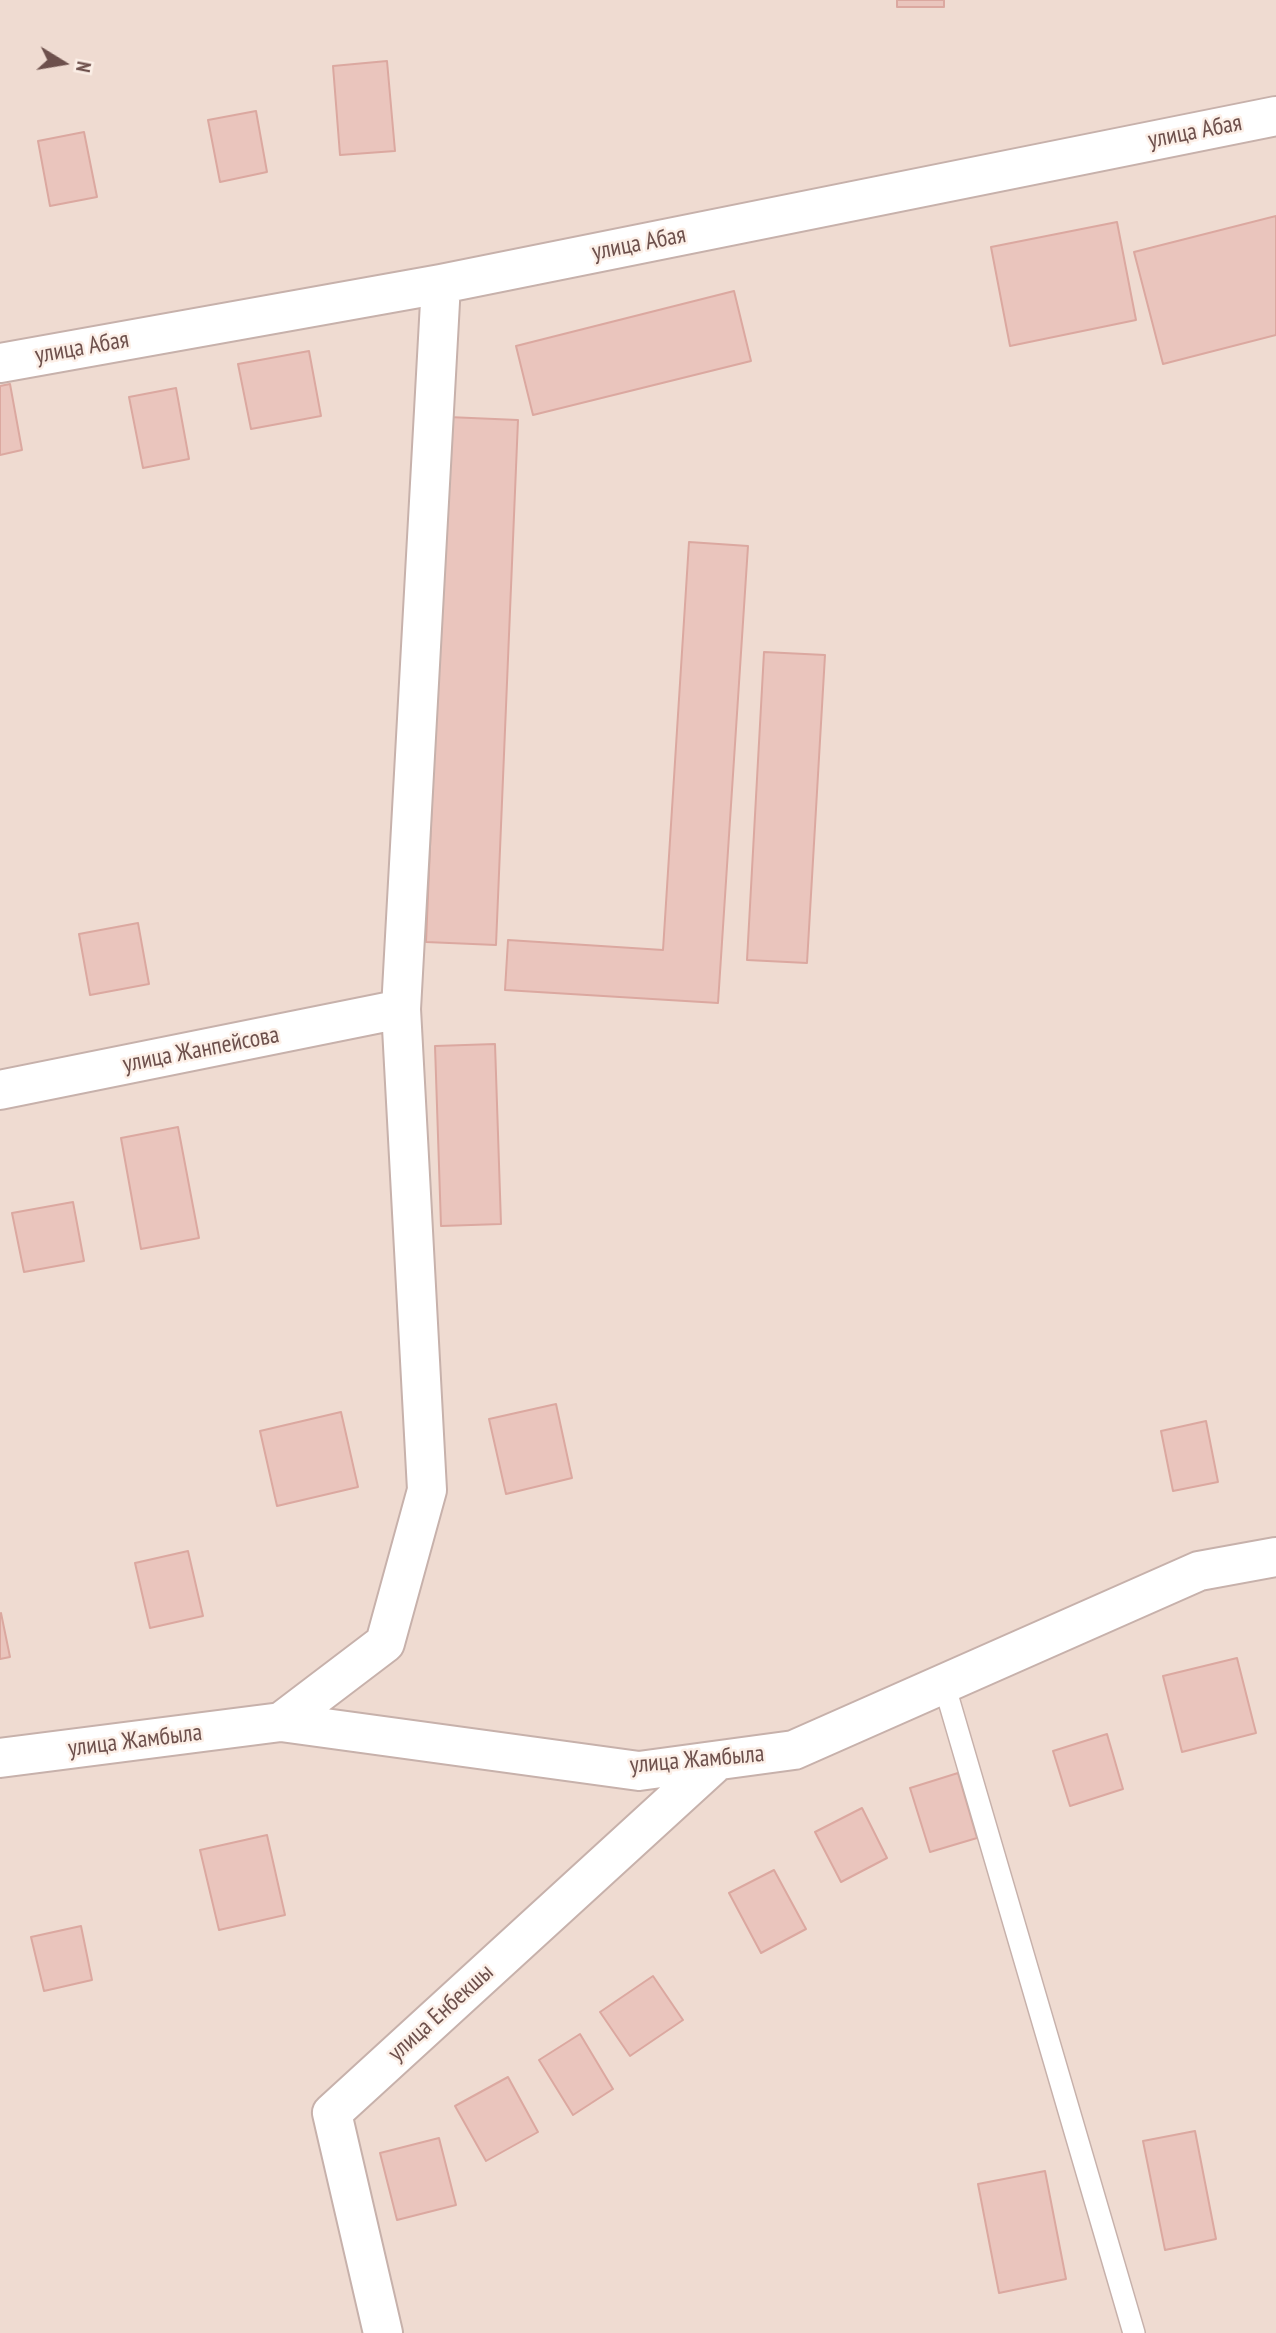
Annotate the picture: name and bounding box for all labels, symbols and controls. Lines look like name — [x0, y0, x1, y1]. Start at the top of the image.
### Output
north arrow — [28, 28, 98, 98]
text: N — [71, 60, 96, 74]
street label: улица Абая — [1146, 109, 1244, 155]
street label: улица Абая — [590, 221, 688, 267]
street label: улица Абая — [33, 326, 131, 370]
street label: улица Жанпейсова — [120, 1021, 282, 1079]
street label: улица Жамбыла — [66, 1718, 204, 1764]
street label: улица Жамбыла — [629, 1740, 765, 1780]
street label: улица Енбекшы — [382, 1958, 500, 2068]

